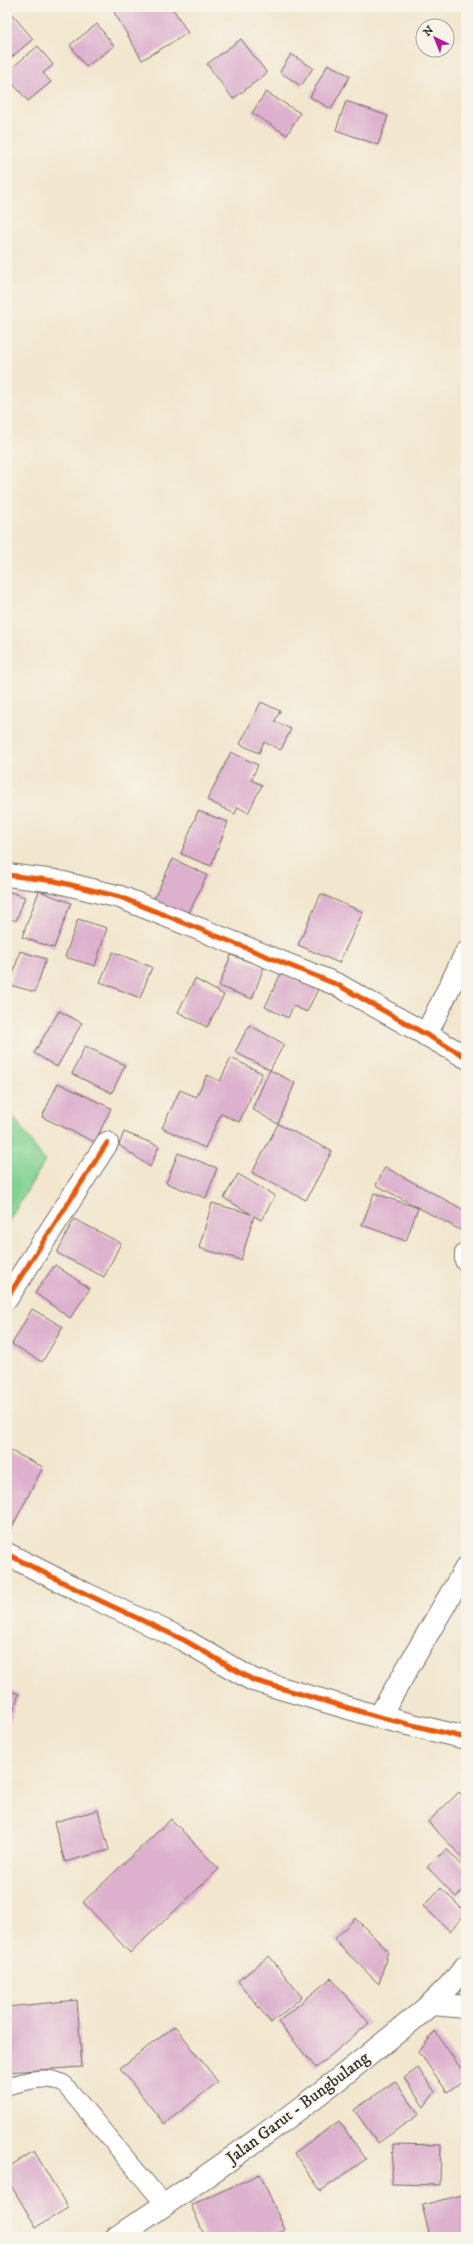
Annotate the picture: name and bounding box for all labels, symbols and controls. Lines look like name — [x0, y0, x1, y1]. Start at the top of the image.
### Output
north arrow — [415, 18, 455, 58]
text: N — [421, 23, 437, 40]
street label: Jalan Garut - Bungbulang — [220, 2047, 375, 2170]

